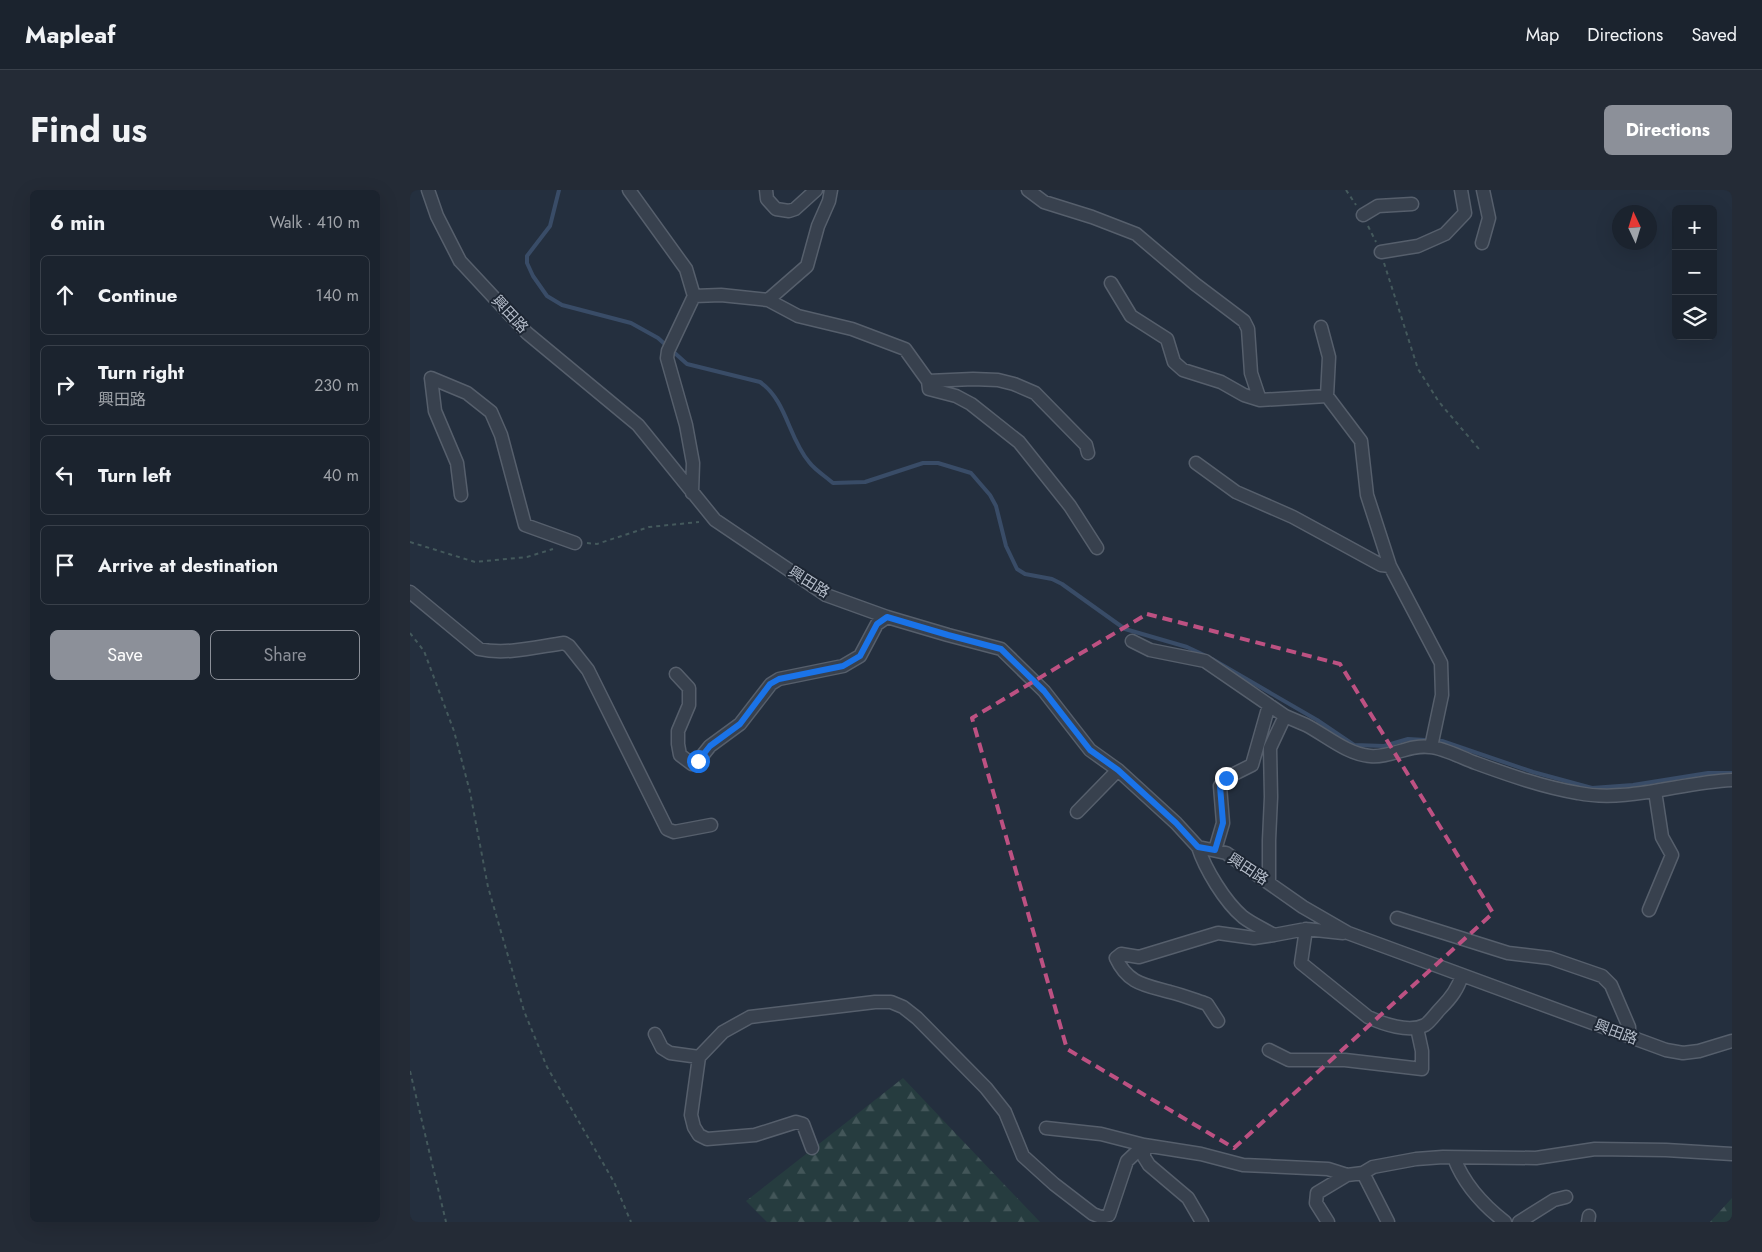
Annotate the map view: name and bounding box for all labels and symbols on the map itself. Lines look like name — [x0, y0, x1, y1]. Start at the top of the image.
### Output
north arrow — [1612, 205, 1657, 250]
street label: 興田路 — [487, 290, 533, 338]
street label: 興田路 — [784, 561, 834, 603]
route start — [687, 750, 710, 773]
route end — [1215, 767, 1238, 790]
street label: 興田路 — [1223, 848, 1273, 890]
street label: 興田路 — [1591, 1014, 1641, 1050]

